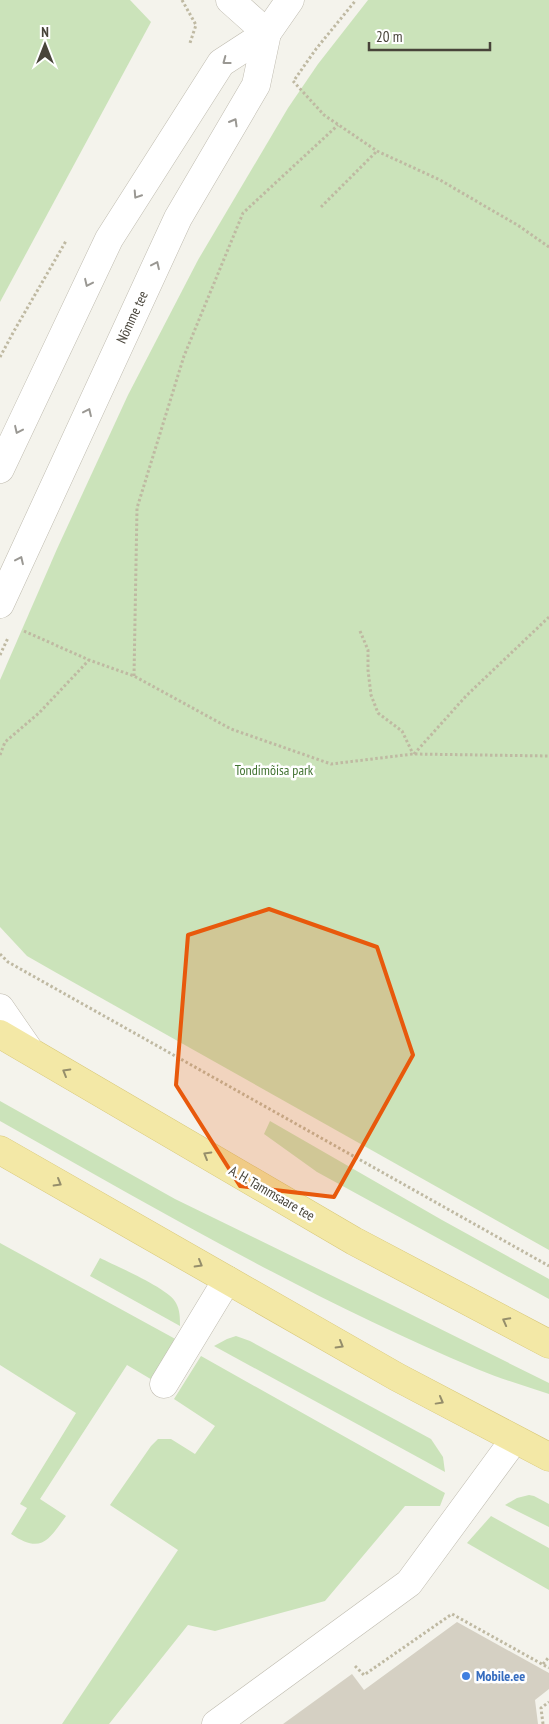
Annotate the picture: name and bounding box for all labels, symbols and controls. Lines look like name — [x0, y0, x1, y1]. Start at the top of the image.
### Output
north arrow — [20, 20, 70, 70]
scale bar — [369, 20, 490, 52]
text: N — [41, 23, 49, 41]
text: 20 m — [376, 27, 402, 46]
one-way arrow — [223, 55, 232, 64]
one-way arrow — [228, 118, 238, 127]
one-way arrow — [134, 190, 143, 199]
one-way arrow — [150, 261, 160, 270]
one-way arrow — [84, 278, 94, 287]
street label: Nõmme tee — [112, 288, 152, 346]
one-way arrow — [82, 408, 93, 417]
one-way arrow — [14, 425, 24, 434]
one-way arrow — [14, 556, 25, 565]
park label: Tondimõisa park — [235, 761, 314, 779]
one-way arrow — [63, 1069, 72, 1079]
one-way arrow — [203, 1151, 212, 1161]
street label: A. H. Tammsaare tee — [226, 1161, 318, 1225]
one-way arrow — [53, 1177, 62, 1187]
one-way arrow — [194, 1258, 203, 1268]
one-way arrow — [502, 1317, 511, 1327]
one-way arrow — [335, 1338, 344, 1348]
one-way arrow — [435, 1394, 444, 1404]
place label: Mobile.ee — [476, 1667, 525, 1685]
marker: Mobile.ee — [460, 1670, 472, 1682]

